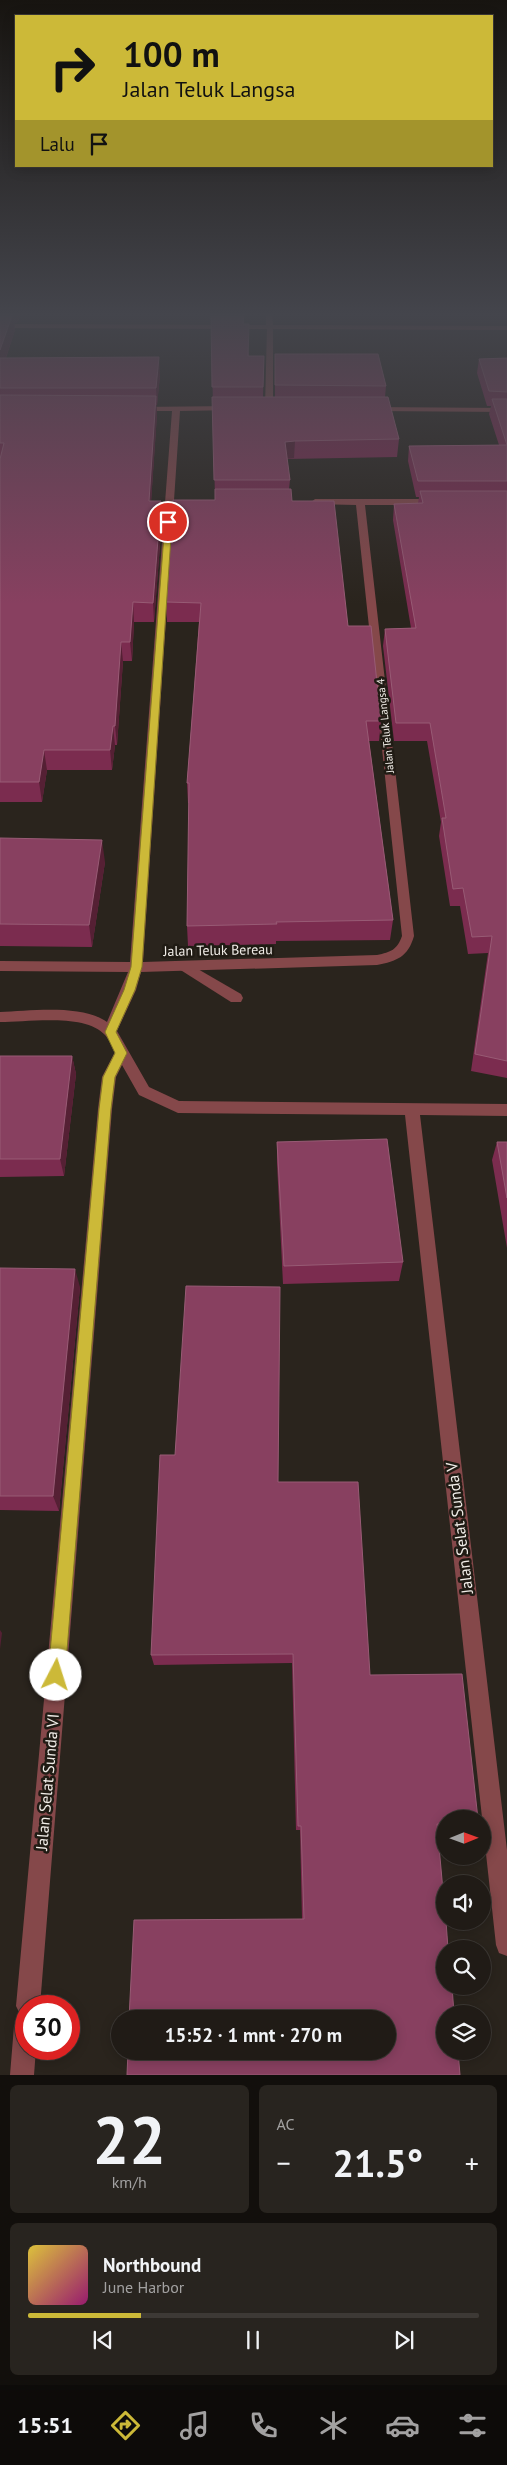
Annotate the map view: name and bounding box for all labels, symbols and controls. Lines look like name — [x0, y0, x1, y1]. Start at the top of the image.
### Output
text: 100 m — [123, 31, 220, 77]
icon: right — [40, 35, 105, 100]
text: Jalan Teluk Langsa — [123, 75, 295, 103]
icon: arrive — [85, 130, 113, 158]
text: Lalu — [40, 132, 75, 156]
pin — [147, 501, 189, 543]
icon: arrive — [154, 508, 182, 536]
street label: Jalan Teluk Langsa 4 — [373, 678, 397, 775]
street label: Jalan Teluk Bereau — [162, 940, 273, 960]
street label: Jalan Selat Sunda V — [441, 1460, 477, 1596]
position arrow — [29, 1648, 81, 1700]
street label: Jalan Selat Sunda VI — [31, 1713, 63, 1852]
north arrow — [436, 1810, 491, 1865]
map controls — [436, 1810, 491, 2060]
button: sound — [436, 1875, 491, 1930]
button: search — [436, 1940, 491, 1995]
speed limit sign: 30 — [15, 1995, 80, 2060]
button: layers — [436, 2005, 491, 2060]
text: 15:52 · 1 mnt · 270 m — [165, 2023, 342, 2047]
text: 22 — [92, 2097, 166, 2181]
text: AC — [277, 2114, 295, 2134]
text: 21.5° — [332, 2138, 423, 2187]
text: − — [277, 2144, 291, 2181]
text: + — [465, 2144, 479, 2181]
text: km/h — [112, 2172, 147, 2192]
text: Northbound — [103, 2253, 201, 2277]
text: June Harbor — [103, 2277, 184, 2297]
icon: previous — [89, 2326, 117, 2354]
icon: pause — [239, 2326, 267, 2354]
icon: next — [390, 2326, 418, 2354]
icon: directions — [108, 2408, 143, 2443]
icon: music — [177, 2408, 212, 2443]
icon: phone — [246, 2408, 281, 2443]
icon: climate — [316, 2408, 351, 2443]
icon: car — [385, 2408, 420, 2443]
icon: filters — [455, 2408, 490, 2443]
text: 15:51 — [17, 2411, 73, 2439]

